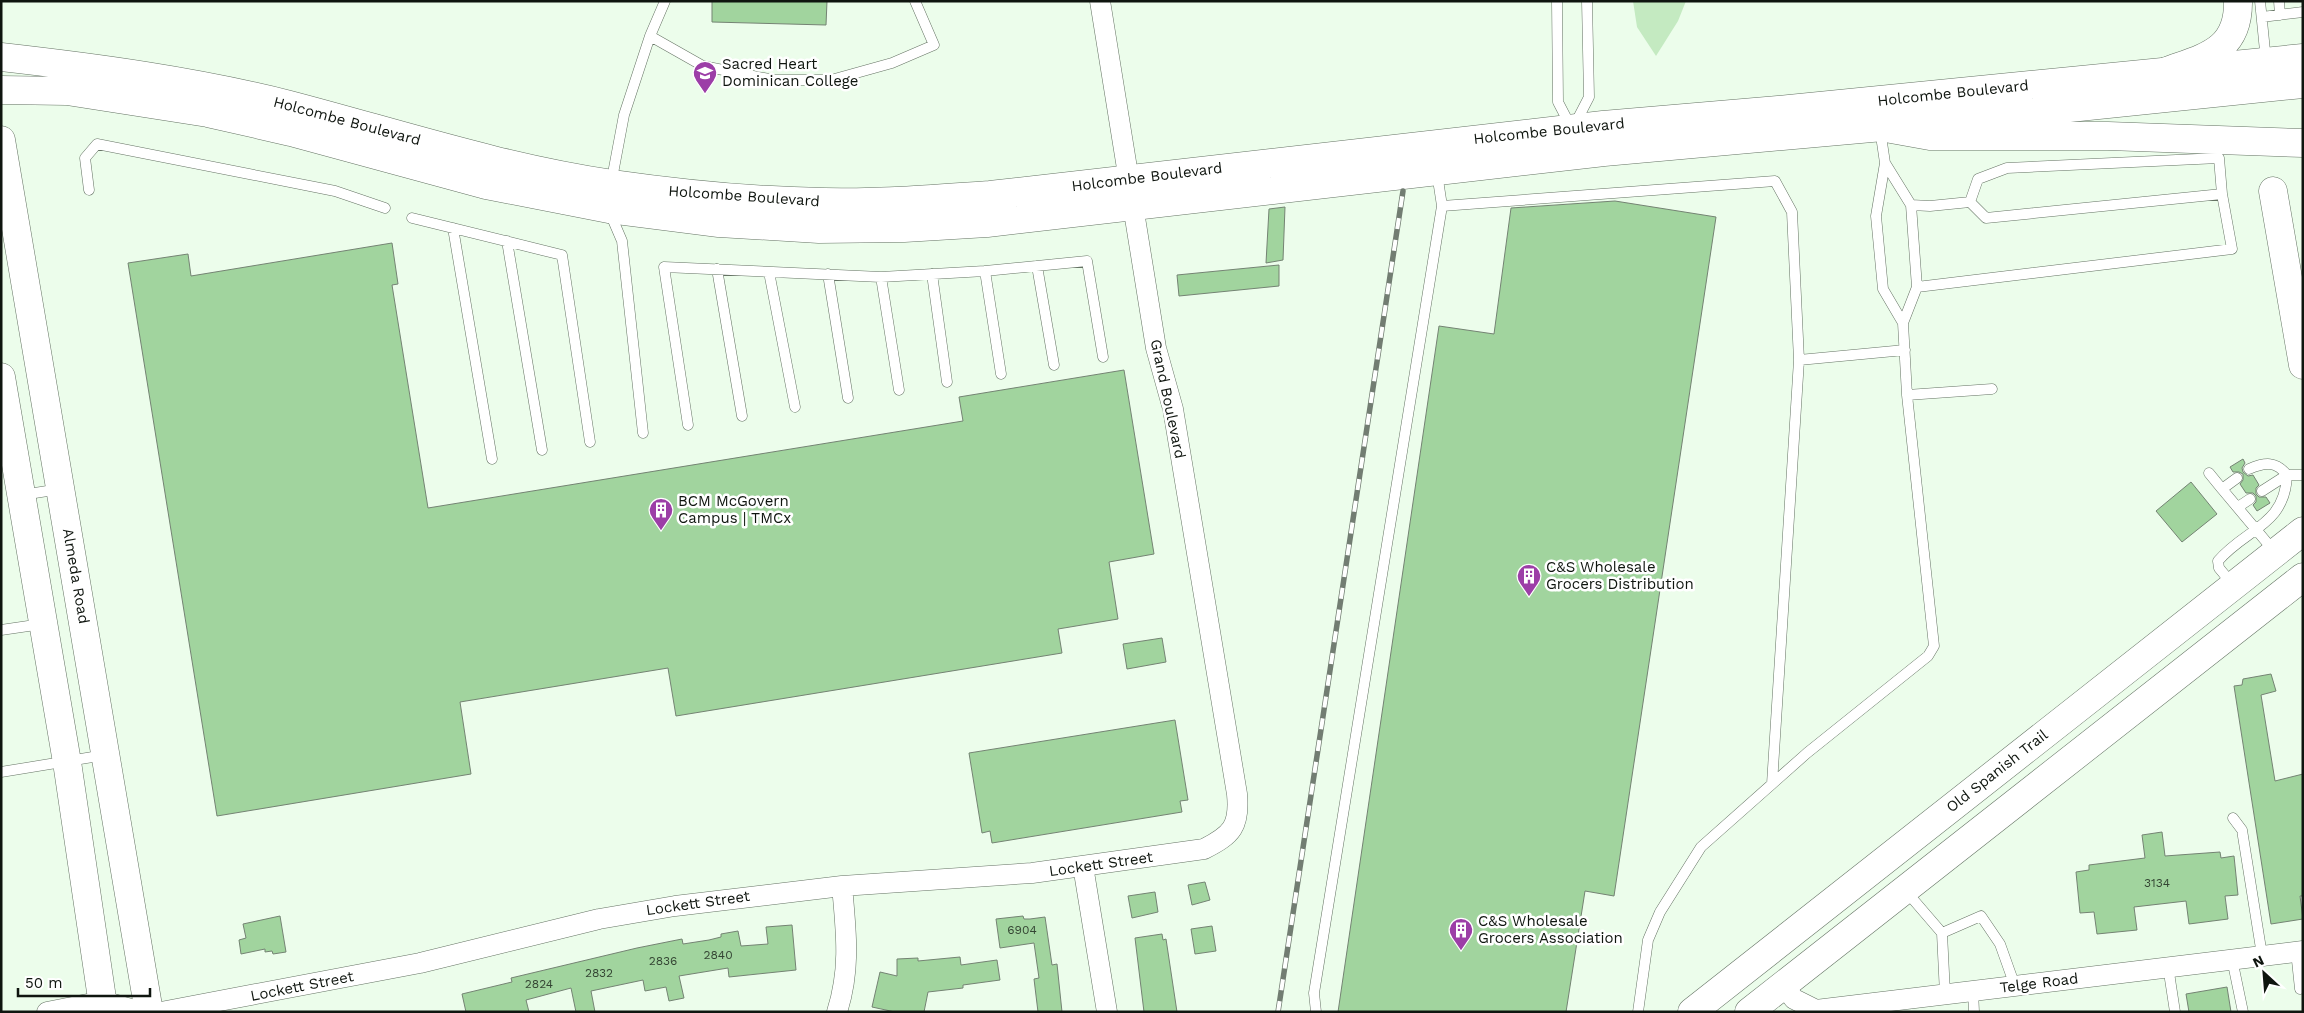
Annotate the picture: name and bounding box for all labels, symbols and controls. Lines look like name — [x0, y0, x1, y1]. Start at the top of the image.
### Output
place label: Sacred Heart Dominican College — [722, 55, 858, 90]
school or university icon: Sacred Heart Dominican College — [692, 60, 718, 94]
street label: Holcombe Boulevard — [1877, 76, 2029, 110]
street label: Holcombe Boulevard — [271, 93, 423, 149]
street label: Holcombe Boulevard — [1473, 114, 1625, 148]
street label: Holcombe Boulevard — [1071, 159, 1223, 195]
street label: Holcombe Boulevard — [668, 182, 820, 210]
street label: Grand Boulevard — [1147, 338, 1189, 460]
place label: BCM McGovern Campus | TMCx — [678, 492, 791, 527]
building icon: BCM McGovern Campus | TMCx — [648, 497, 674, 531]
street label: Almeda Road — [59, 527, 93, 625]
place label: C&S Wholesale Grocers Distribution — [1546, 558, 1694, 593]
building icon: C&S Wholesale Grocers Distribution — [1516, 563, 1542, 597]
street label: Old Spanish Trail — [1943, 726, 2052, 816]
street label: Lockett Street — [1048, 848, 1155, 880]
house number: 3134 — [2144, 876, 2170, 890]
street label: Lockett Street — [645, 887, 752, 919]
place label: C&S Wholesale Grocers Association — [1478, 912, 1623, 947]
building icon: C&S Wholesale Grocers Association — [1448, 917, 1474, 951]
house number: 6904 — [1007, 923, 1037, 937]
house number: 2840 — [703, 948, 733, 962]
north arrow — [2239, 948, 2289, 998]
text: N — [2250, 952, 2266, 971]
house number: 2836 — [649, 954, 677, 968]
scale bar — [18, 966, 150, 998]
house number: 2832 — [585, 966, 613, 980]
street label: Lockett Street — [249, 967, 356, 1005]
street label: Telge Road — [1999, 969, 2079, 997]
text: 50 m — [25, 974, 62, 992]
house number: 2824 — [525, 977, 553, 991]

